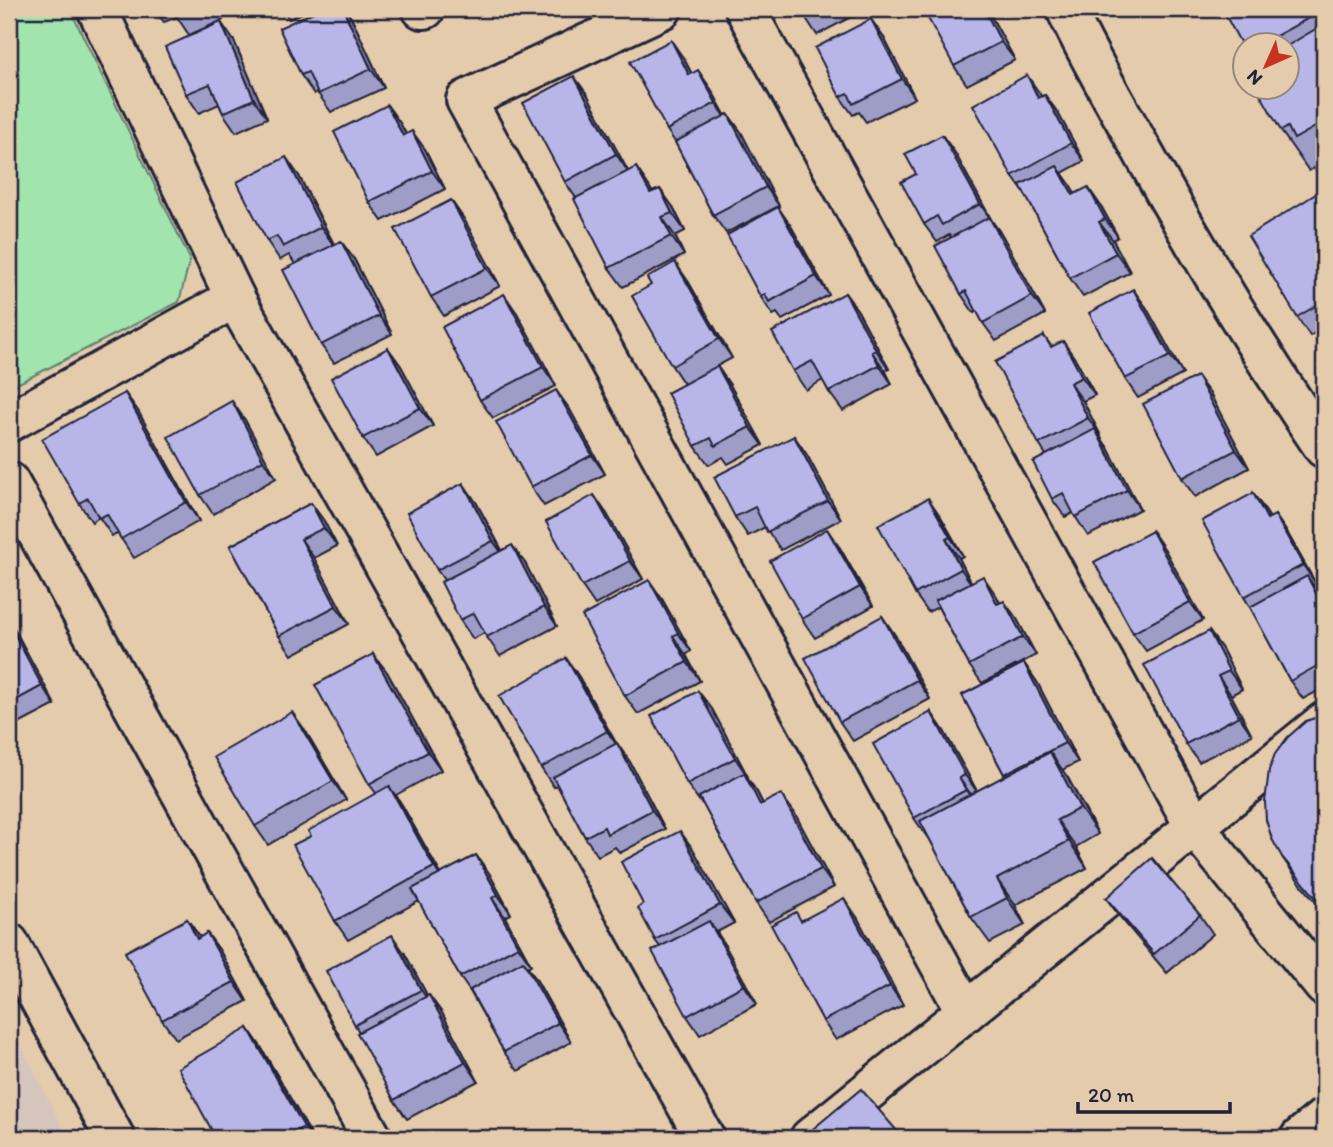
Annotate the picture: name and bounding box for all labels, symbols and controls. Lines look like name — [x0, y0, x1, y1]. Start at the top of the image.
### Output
north arrow — [1232, 32, 1302, 102]
text: N — [1242, 65, 1267, 90]
scale bar — [1078, 1070, 1230, 1114]
text: 20 m — [1088, 1082, 1135, 1107]

